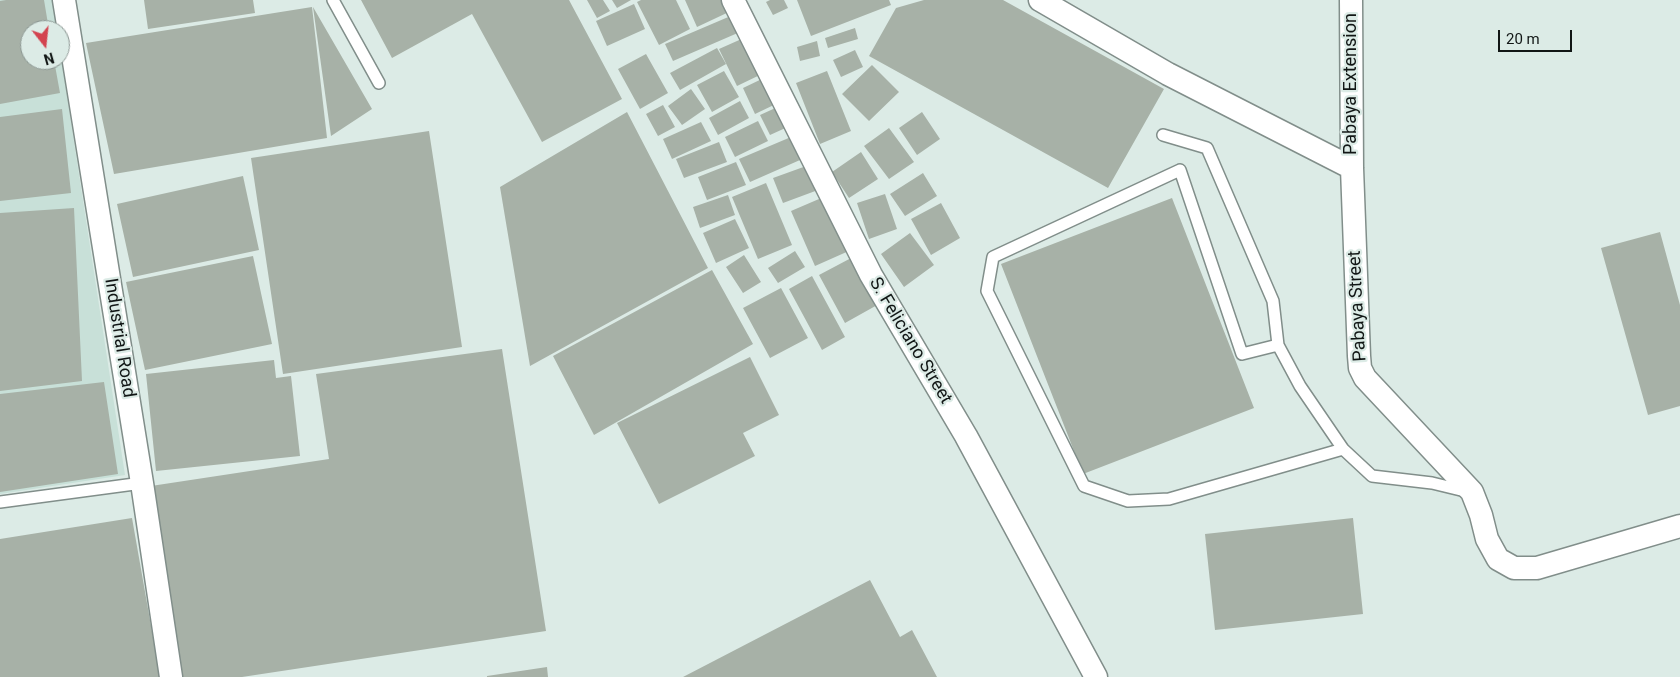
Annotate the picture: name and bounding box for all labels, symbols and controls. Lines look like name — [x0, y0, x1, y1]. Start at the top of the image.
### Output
street label: Pabaya Extension — [1340, 13, 1362, 155]
north arrow — [20, 20, 70, 70]
scale bar — [1500, 20, 1574, 52]
text: 20 m — [1506, 30, 1540, 48]
text: N — [42, 49, 56, 68]
street label: Pabaya Street — [1344, 250, 1372, 362]
street label: S. Feliciano Street — [864, 274, 956, 408]
street label: Industrial Road — [99, 277, 139, 399]

